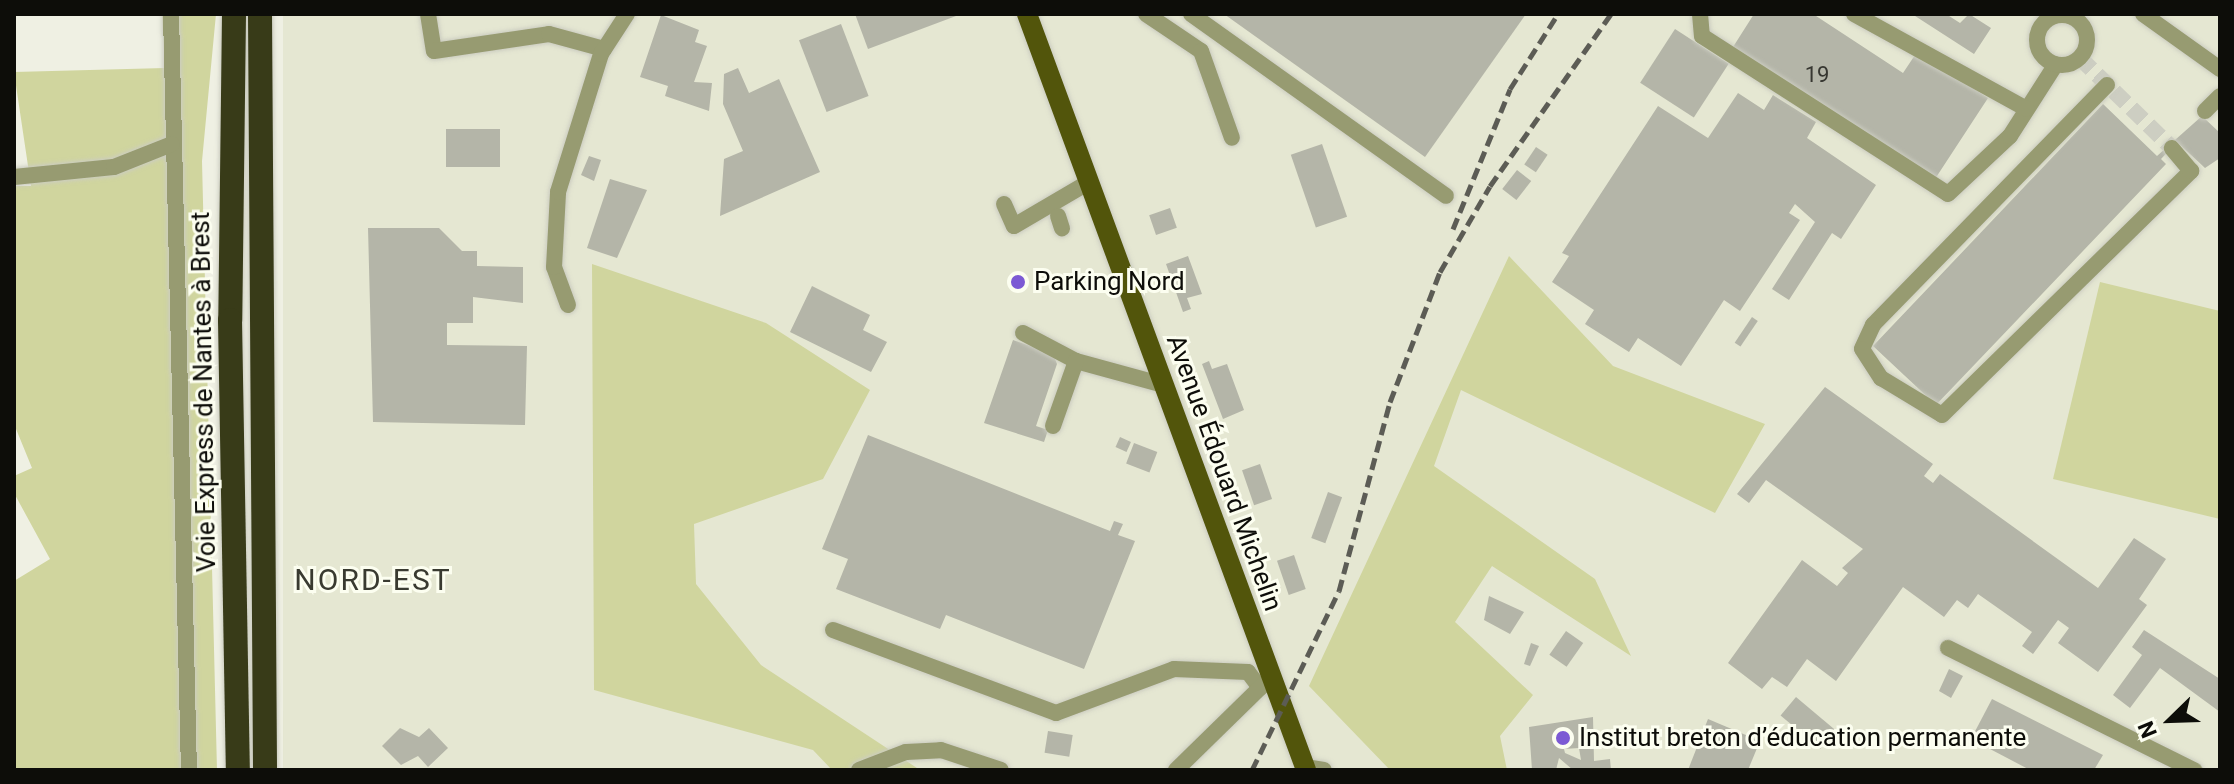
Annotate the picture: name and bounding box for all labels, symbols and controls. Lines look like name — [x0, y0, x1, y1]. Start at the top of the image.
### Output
house number: 19 — [1805, 62, 1829, 88]
street label: Voie Express de Nantes à Brest — [185, 212, 223, 572]
place label: Parking Nord — [1034, 266, 1185, 298]
marker: Parking Nord — [1009, 273, 1027, 291]
street label: Avenue Édouard Michelin — [1160, 331, 1288, 615]
district label: NORD-EST — [294, 562, 452, 598]
north arrow — [2130, 680, 2210, 760]
text: N — [2133, 718, 2162, 742]
place label: Institut breton d’éducation permanente — [1579, 722, 2026, 754]
marker: Institut breton d’éducation permanente — [1554, 729, 1572, 747]

